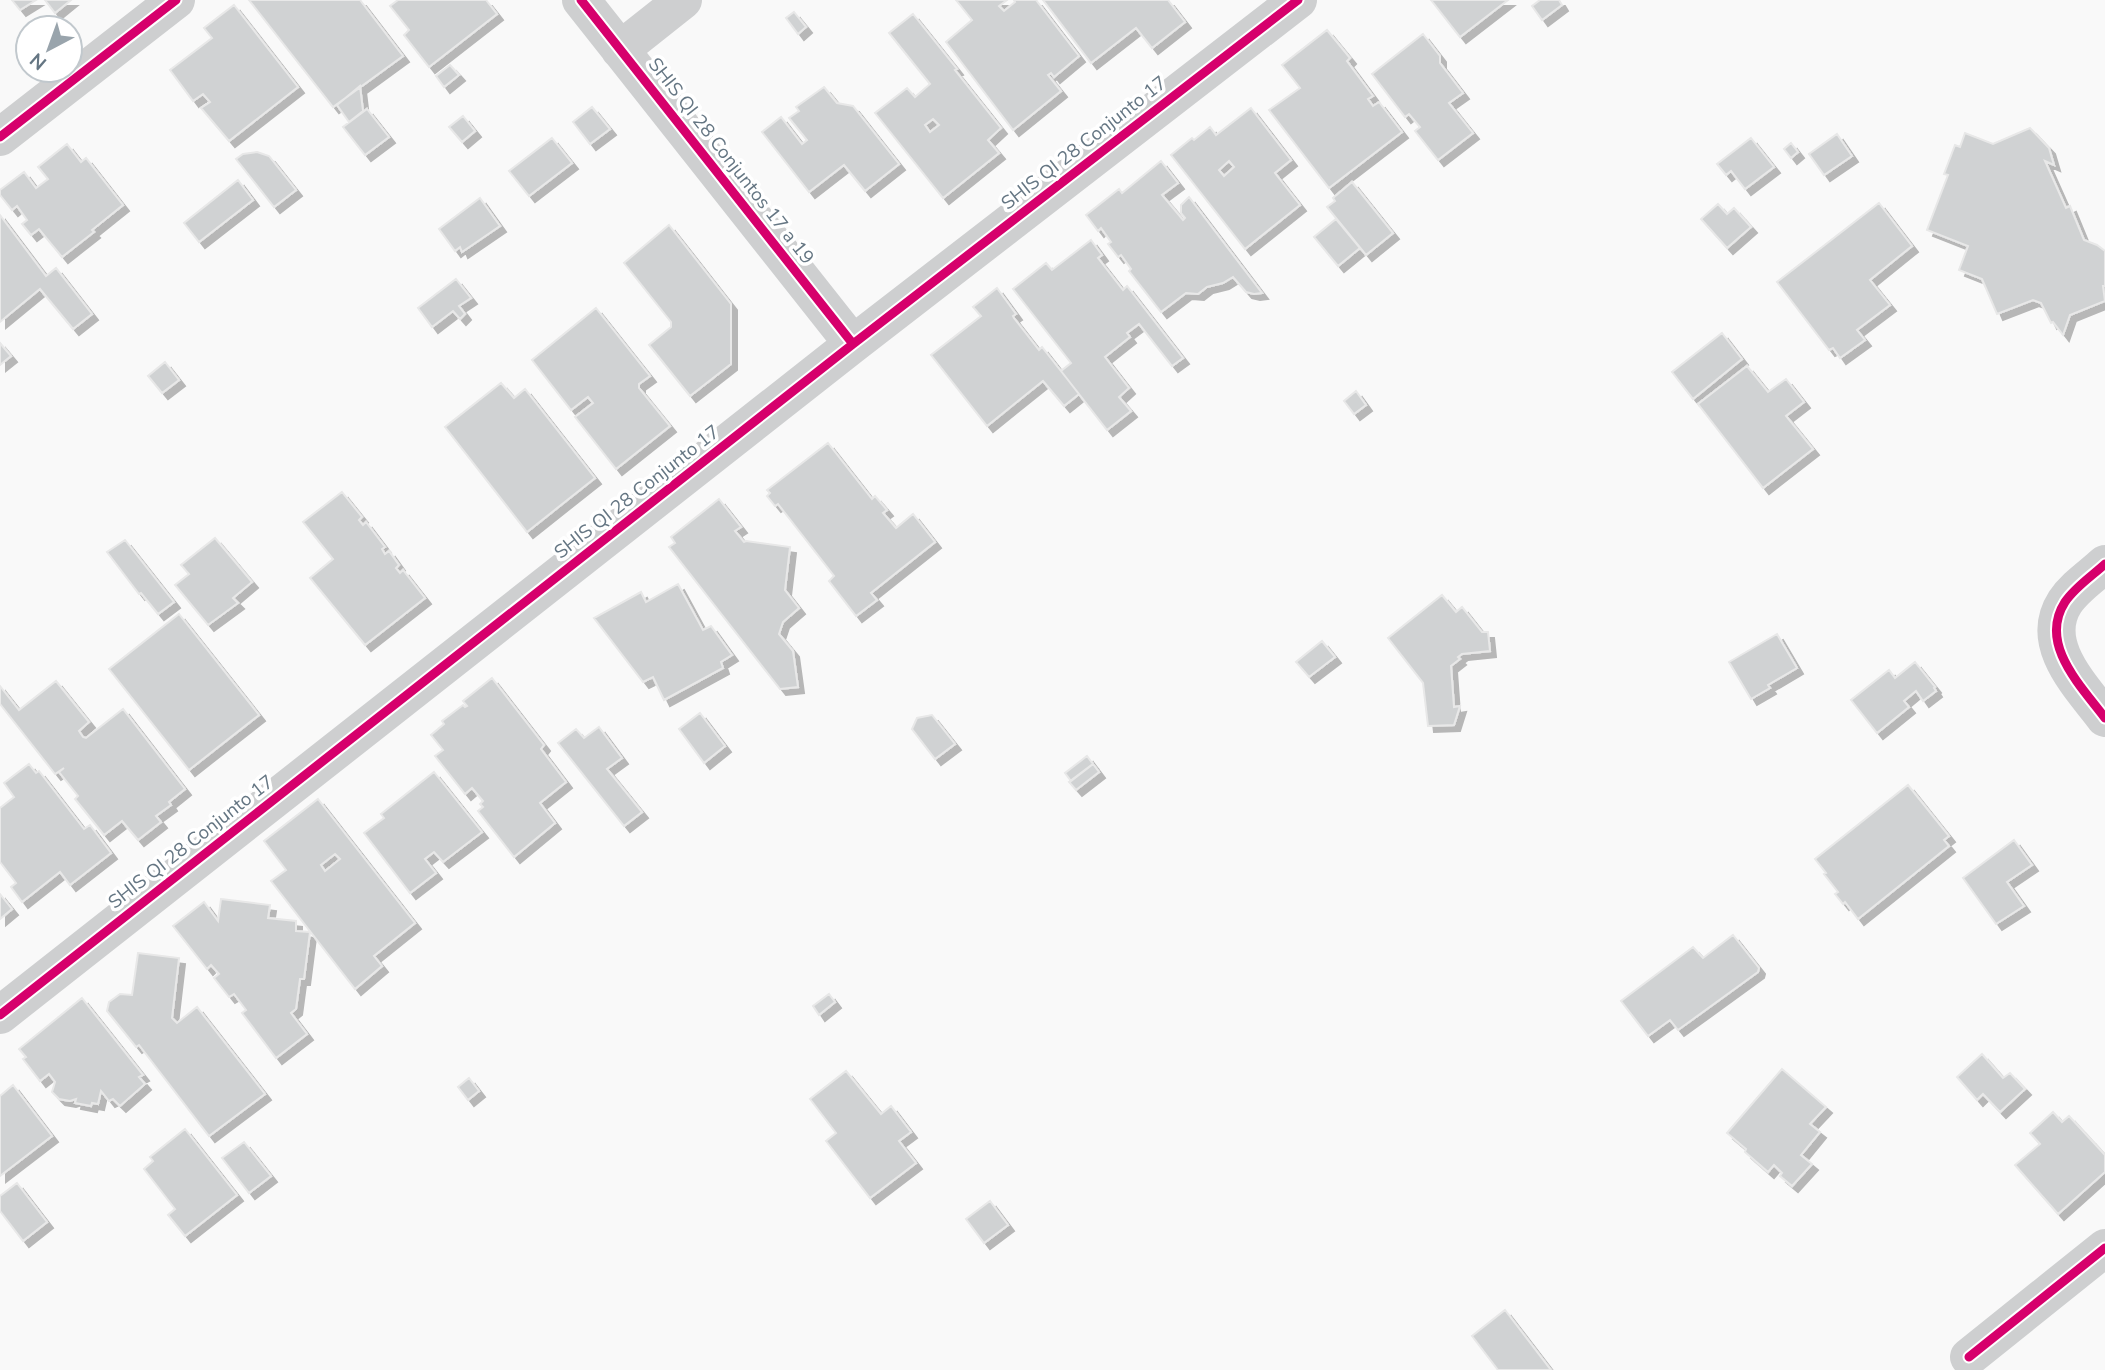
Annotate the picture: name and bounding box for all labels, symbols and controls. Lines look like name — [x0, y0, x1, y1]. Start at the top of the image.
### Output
north arrow — [14, 14, 84, 84]
text: N — [25, 47, 52, 76]
street label: SHIS QI 28 Conjuntos 17 a 19 — [642, 52, 820, 270]
street label: SHIS QI 28 Conjunto 17 — [996, 70, 1172, 216]
street label: SHIS QI 28 Conjunto 17 — [549, 419, 725, 565]
street label: SHIS QI 28 Conjunto 17 — [103, 769, 279, 915]

